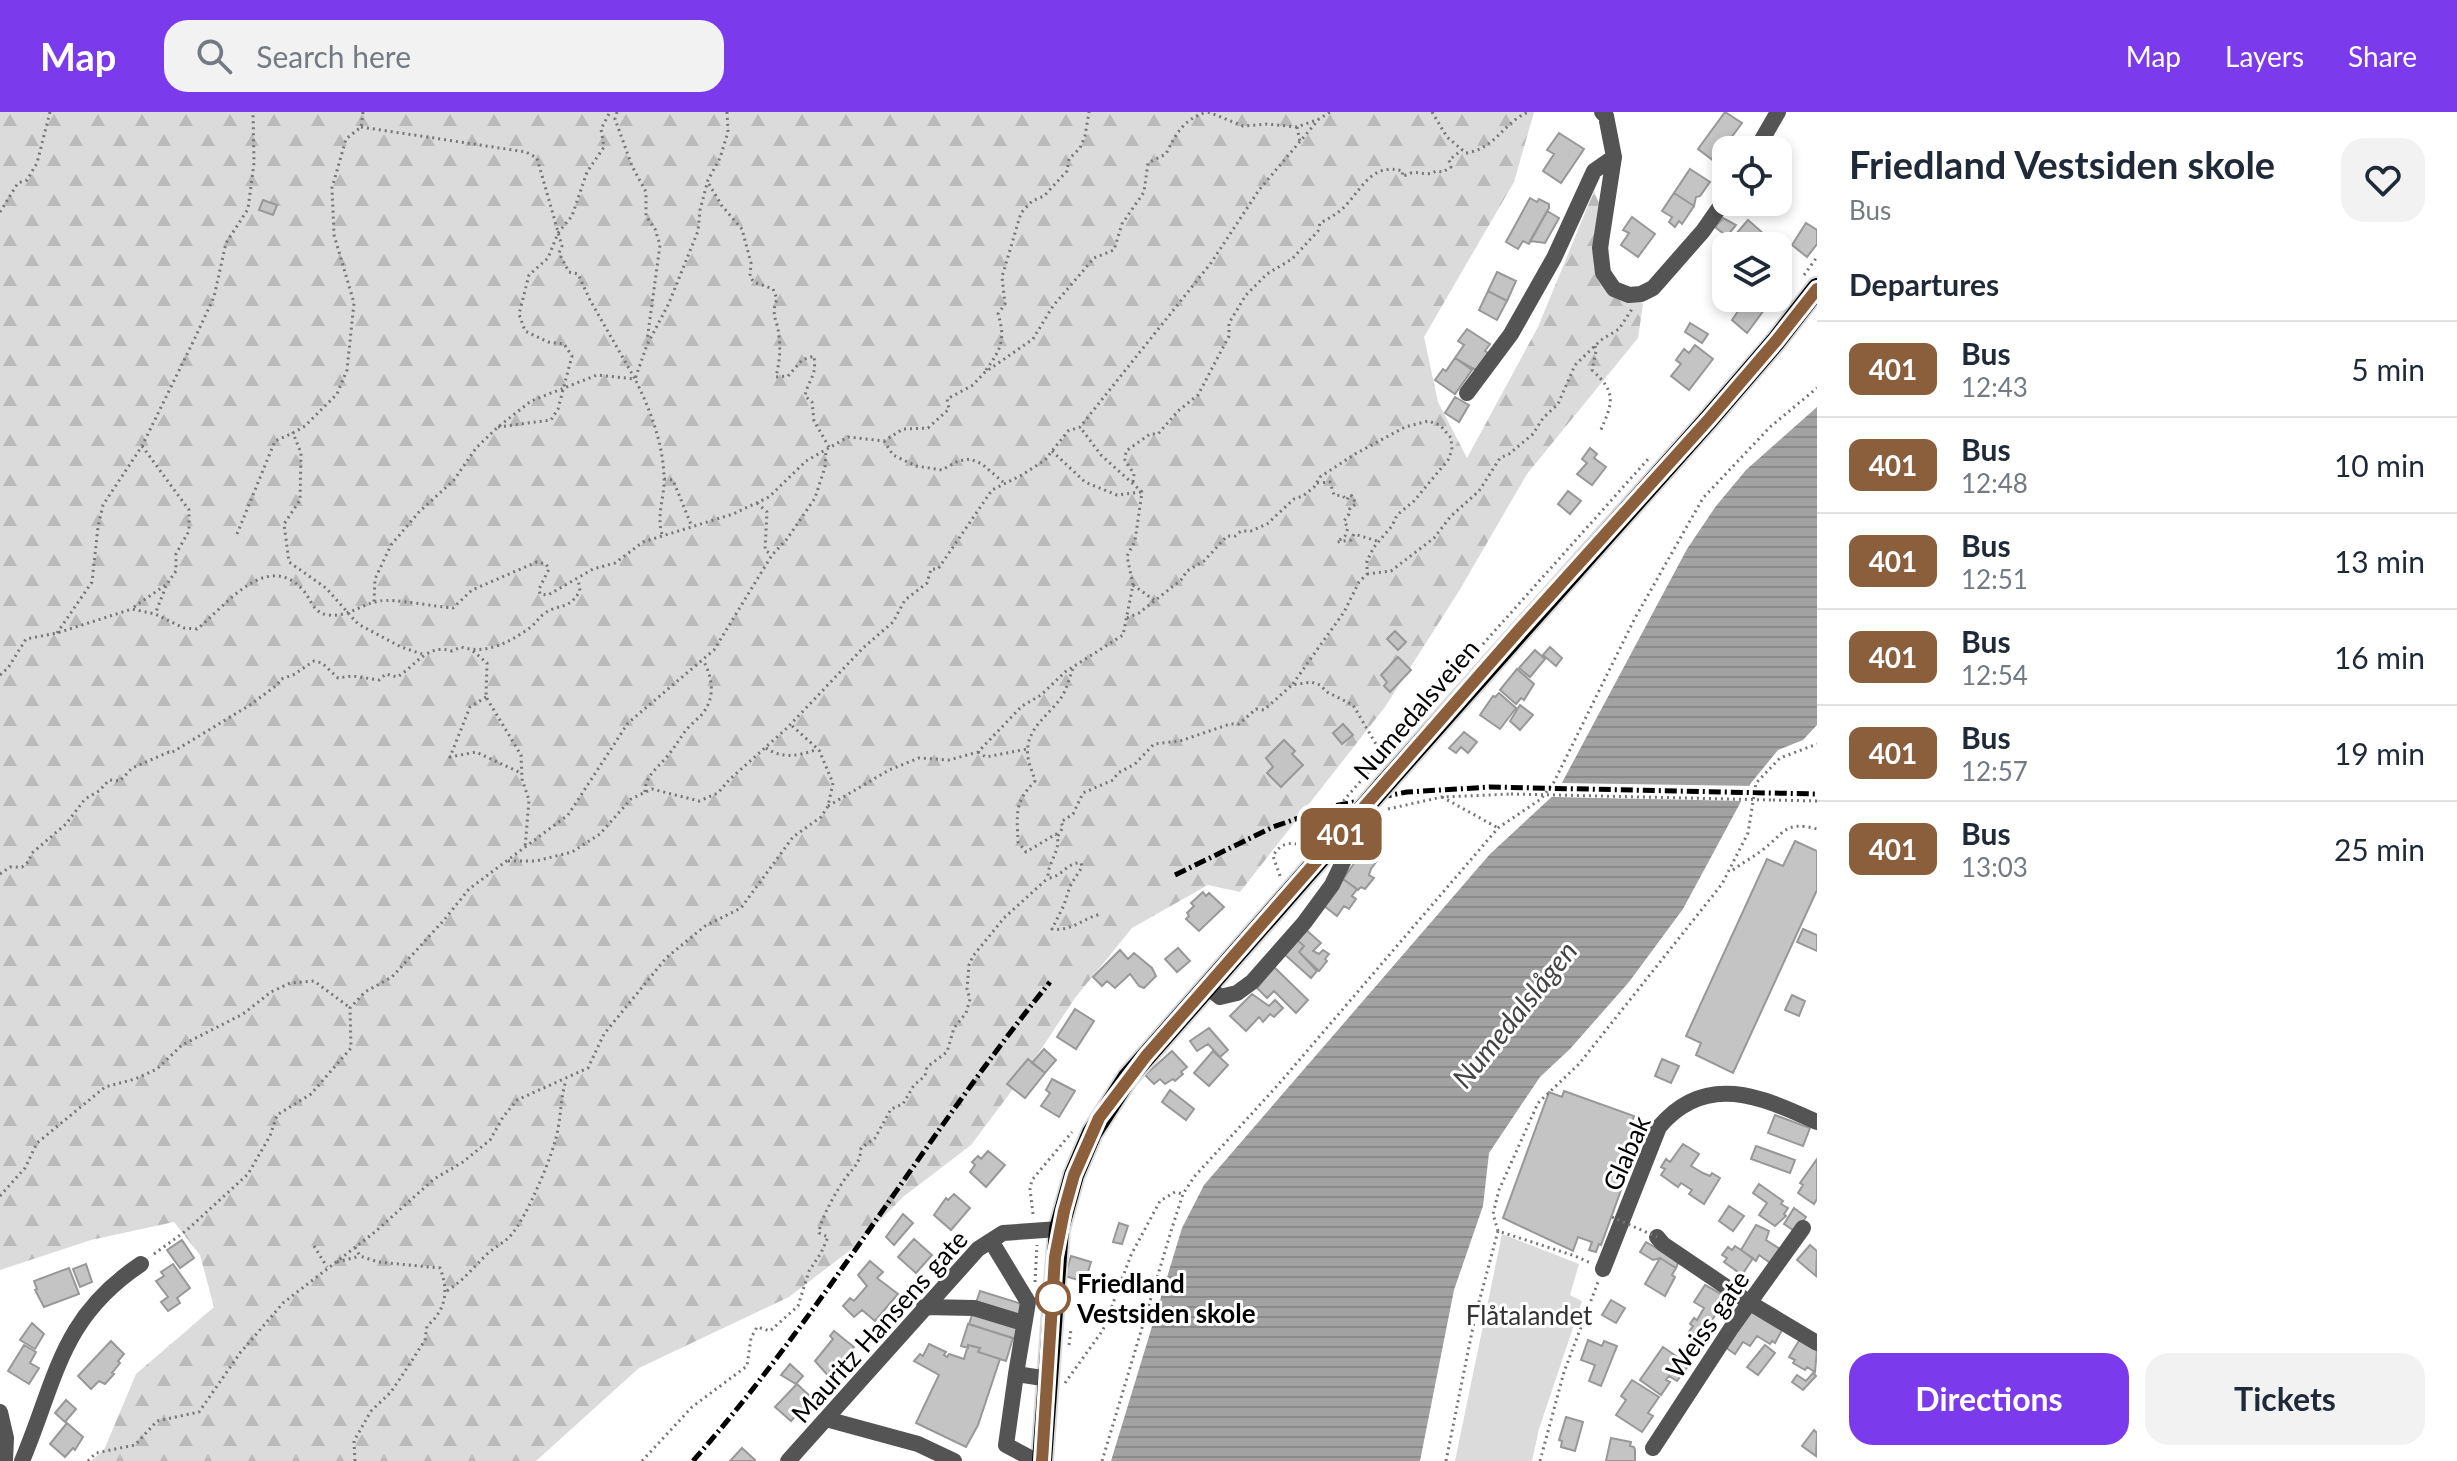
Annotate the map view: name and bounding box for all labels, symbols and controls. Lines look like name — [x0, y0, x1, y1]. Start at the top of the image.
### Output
search box — [164, 20, 724, 92]
text: Map — [40, 33, 116, 79]
icon: search — [192, 34, 236, 78]
text: Search here — [256, 38, 411, 74]
text: Map — [2126, 39, 2181, 73]
text: Layers — [2225, 39, 2304, 73]
text: Share — [2348, 39, 2417, 73]
map controls — [1712, 136, 1792, 312]
button: locate — [1712, 136, 1792, 216]
button: heart — [2341, 138, 2425, 222]
text: Friedland Vestsiden skole — [1849, 141, 2275, 187]
text: Bus — [1849, 194, 1891, 226]
button: layers — [1712, 232, 1792, 312]
text: Departures — [1849, 266, 1999, 302]
text: Bus — [1961, 335, 2011, 371]
text: 5 min — [2351, 351, 2425, 387]
text: 401 — [1869, 352, 1917, 386]
text: 12:43 — [1961, 371, 2028, 403]
text: Bus — [1961, 431, 2011, 467]
text: 10 min — [2334, 447, 2425, 483]
text: 401 — [1869, 448, 1917, 482]
text: 12:48 — [1961, 467, 2028, 499]
text: Bus — [1961, 527, 2011, 563]
text: 13 min — [2334, 543, 2425, 579]
text: 401 — [1869, 544, 1917, 578]
text: 12:51 — [1961, 563, 2028, 595]
text: Bus — [1961, 623, 2011, 659]
street label: Numedalsveien — [1346, 632, 1486, 786]
text: 16 min — [2334, 639, 2425, 675]
text: 401 — [1869, 640, 1917, 674]
text: 12:54 — [1961, 659, 2028, 691]
text: Bus — [1961, 719, 2011, 755]
text: 19 min — [2334, 735, 2425, 771]
text: 401 — [1869, 736, 1917, 770]
text: 12:57 — [1961, 755, 2028, 787]
line badge: 401 — [1295, 808, 1387, 860]
text: Bus — [1961, 815, 2011, 851]
text: 401 — [1317, 817, 1365, 851]
text: 25 min — [2334, 831, 2425, 867]
text: 401 — [1869, 832, 1917, 866]
text: 13:03 — [1961, 851, 2028, 883]
water label: Numedalslågen — [1445, 934, 1583, 1094]
street label: Glabak — [1595, 1110, 1657, 1195]
street label: Mauritz Hansens gate — [784, 1223, 974, 1429]
street label: Weiss gate — [1658, 1264, 1756, 1384]
place label: Friedland Vestsiden skole — [1076, 1267, 1256, 1329]
marker: Friedland Vestsiden skole — [1036, 1281, 1070, 1315]
park label: Flåtalandet — [1466, 1299, 1593, 1331]
button: Directions — [1849, 1353, 2129, 1445]
button: Tickets — [2145, 1353, 2425, 1445]

